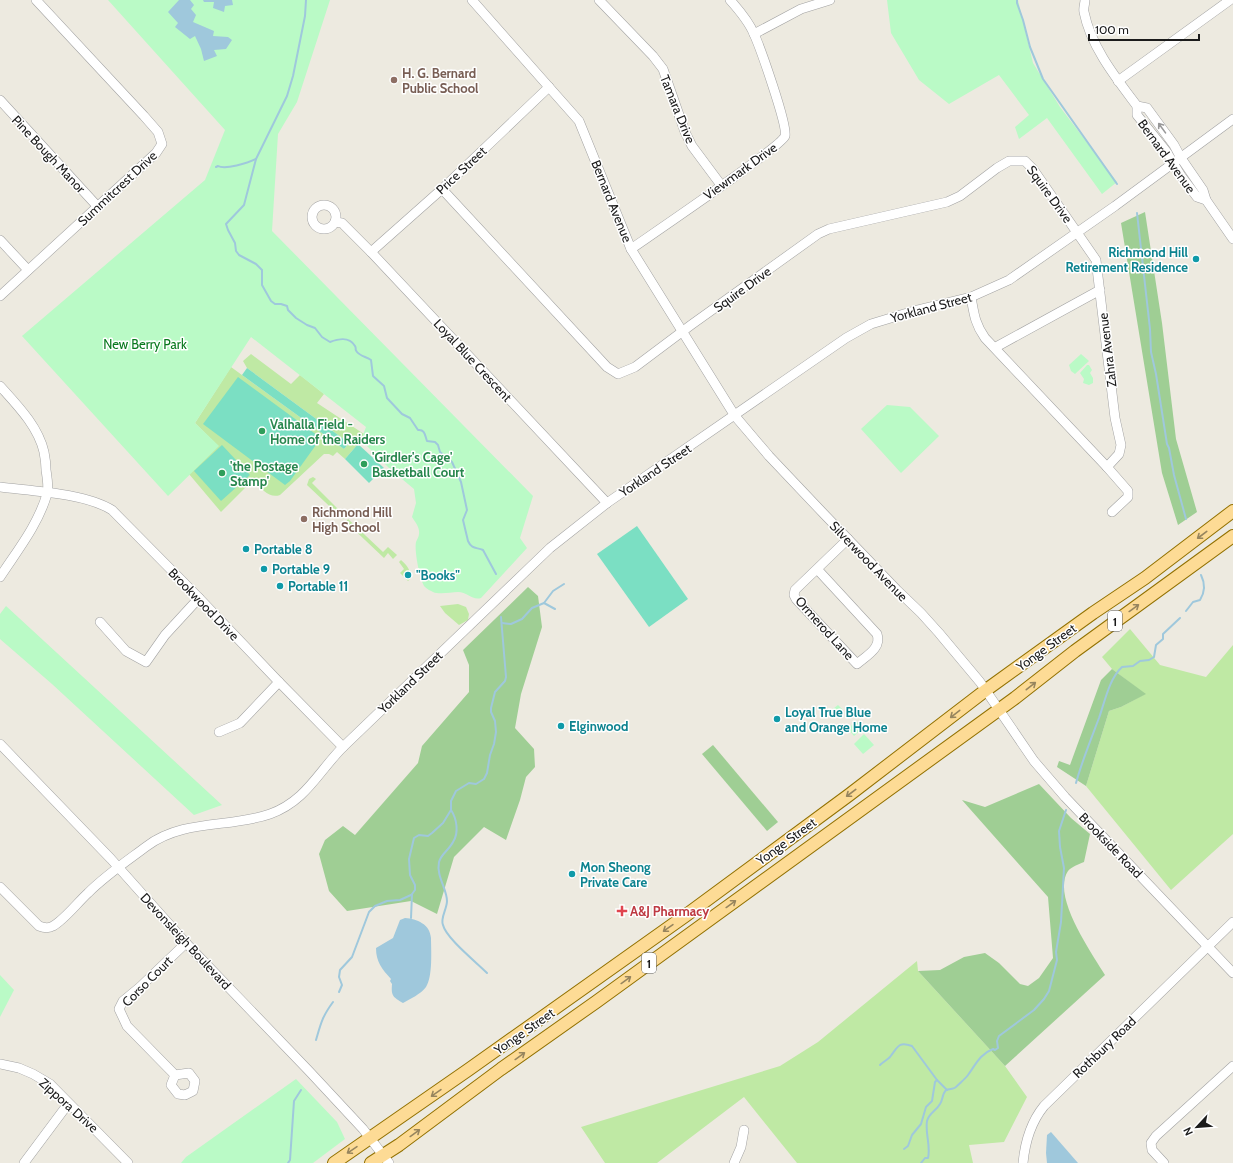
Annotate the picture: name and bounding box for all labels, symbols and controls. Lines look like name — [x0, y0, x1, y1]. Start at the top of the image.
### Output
scale bar — [1089, 16, 1199, 42]
text: 100 m — [1095, 22, 1129, 37]
place label: H. G. Bernard Public School — [402, 65, 479, 96]
street label: Tamara Drive — [657, 72, 699, 146]
marker: H. G. Bernard Public School — [389, 75, 399, 85]
street label: Pine Bough Manor — [9, 112, 90, 197]
street label: Bernard Avenue — [1135, 116, 1199, 196]
one-way arrow — [1158, 123, 1166, 134]
street label: Viewmark Drive — [700, 139, 780, 203]
street label: Price Street — [433, 142, 490, 197]
street label: Summitcrest Drive — [74, 147, 160, 229]
street label: Bernard Avenue — [588, 158, 636, 245]
street label: Squire Drive — [1024, 162, 1076, 226]
place label: Richmond Hill Retirement Residence — [1065, 244, 1189, 275]
marker: Richmond Hill Retirement Residence — [1191, 254, 1201, 264]
street label: Squire Drive — [710, 263, 774, 315]
street label: Yorkland Street — [888, 288, 974, 326]
street label: Zahra Avenue — [1094, 312, 1119, 388]
street label: Loyal Blue Crescent — [431, 315, 516, 405]
park label: New Berry Park — [103, 336, 187, 352]
place label: Valhalla Field - Home of the Raiders — [270, 416, 386, 447]
marker: Valhalla Field - Home of the Raiders — [257, 426, 267, 436]
street label: Yorkland Street — [615, 440, 695, 501]
place label: 'Girdler's Cage' Basketball Court — [372, 449, 465, 480]
place label: 'the Postage Stamp' — [230, 458, 299, 489]
marker: 'Girdler's Cage' Basketball Court — [359, 459, 369, 469]
marker: 'the Postage Stamp' — [217, 468, 227, 478]
place label: Richmond Hill High School — [312, 504, 392, 535]
marker: Richmond Hill High School — [299, 514, 309, 524]
street label: Silverwood Avenue — [827, 518, 912, 605]
one-way arrow — [1197, 531, 1208, 539]
place label: Portable 8 — [254, 541, 313, 557]
marker: Portable 8 — [241, 544, 251, 554]
place label: Portable 9 — [272, 561, 330, 577]
street label: Brookwood Drive — [165, 564, 243, 644]
marker: Portable 9 — [259, 564, 269, 574]
place label: "Books" — [416, 567, 460, 583]
marker: "Books" — [403, 570, 413, 580]
place label: Portable 11 — [288, 578, 348, 594]
marker: Portable 11 — [275, 581, 285, 591]
street label: Ormerod Lane — [792, 593, 858, 663]
one-way arrow — [1128, 603, 1139, 612]
road number: 1 — [1108, 611, 1122, 631]
street label: Yonge Street — [1012, 620, 1080, 675]
street label: Yorkland Street — [374, 647, 446, 717]
one-way arrow — [1025, 682, 1036, 690]
place label: Loyal True Blue and Orange Home — [785, 704, 888, 735]
one-way arrow — [949, 710, 960, 718]
marker: Loyal True Blue and Orange Home — [772, 714, 782, 724]
place label: Elginwood — [569, 718, 628, 734]
marker: Elginwood — [556, 721, 566, 731]
one-way arrow — [846, 789, 857, 797]
street label: Brookside Road — [1076, 809, 1146, 881]
street label: Yonge Street — [752, 814, 820, 869]
place label: Mon Sheong Private Care — [580, 859, 651, 890]
marker: Mon Sheong Private Care — [567, 869, 577, 879]
street label: Devonsleigh Boulevard — [137, 889, 235, 993]
one-way arrow — [725, 900, 736, 908]
place label: A&J Pharmacy — [630, 903, 709, 919]
marker: A&J Pharmacy — [617, 906, 627, 916]
one-way arrow — [662, 924, 673, 932]
street label: Corso Court — [118, 952, 176, 1010]
road number: 1 — [642, 953, 656, 973]
one-way arrow — [620, 976, 631, 985]
street label: Yonge Street — [490, 1004, 558, 1058]
street label: Rothbury Road — [1069, 1013, 1139, 1081]
one-way arrow — [514, 1052, 525, 1060]
street label: Zippora Drive — [36, 1074, 102, 1136]
one-way arrow — [431, 1089, 442, 1097]
north arrow — [1177, 1107, 1217, 1147]
text: N — [1180, 1125, 1196, 1138]
one-way arrow — [410, 1129, 421, 1137]
one-way arrow — [347, 1146, 358, 1154]

